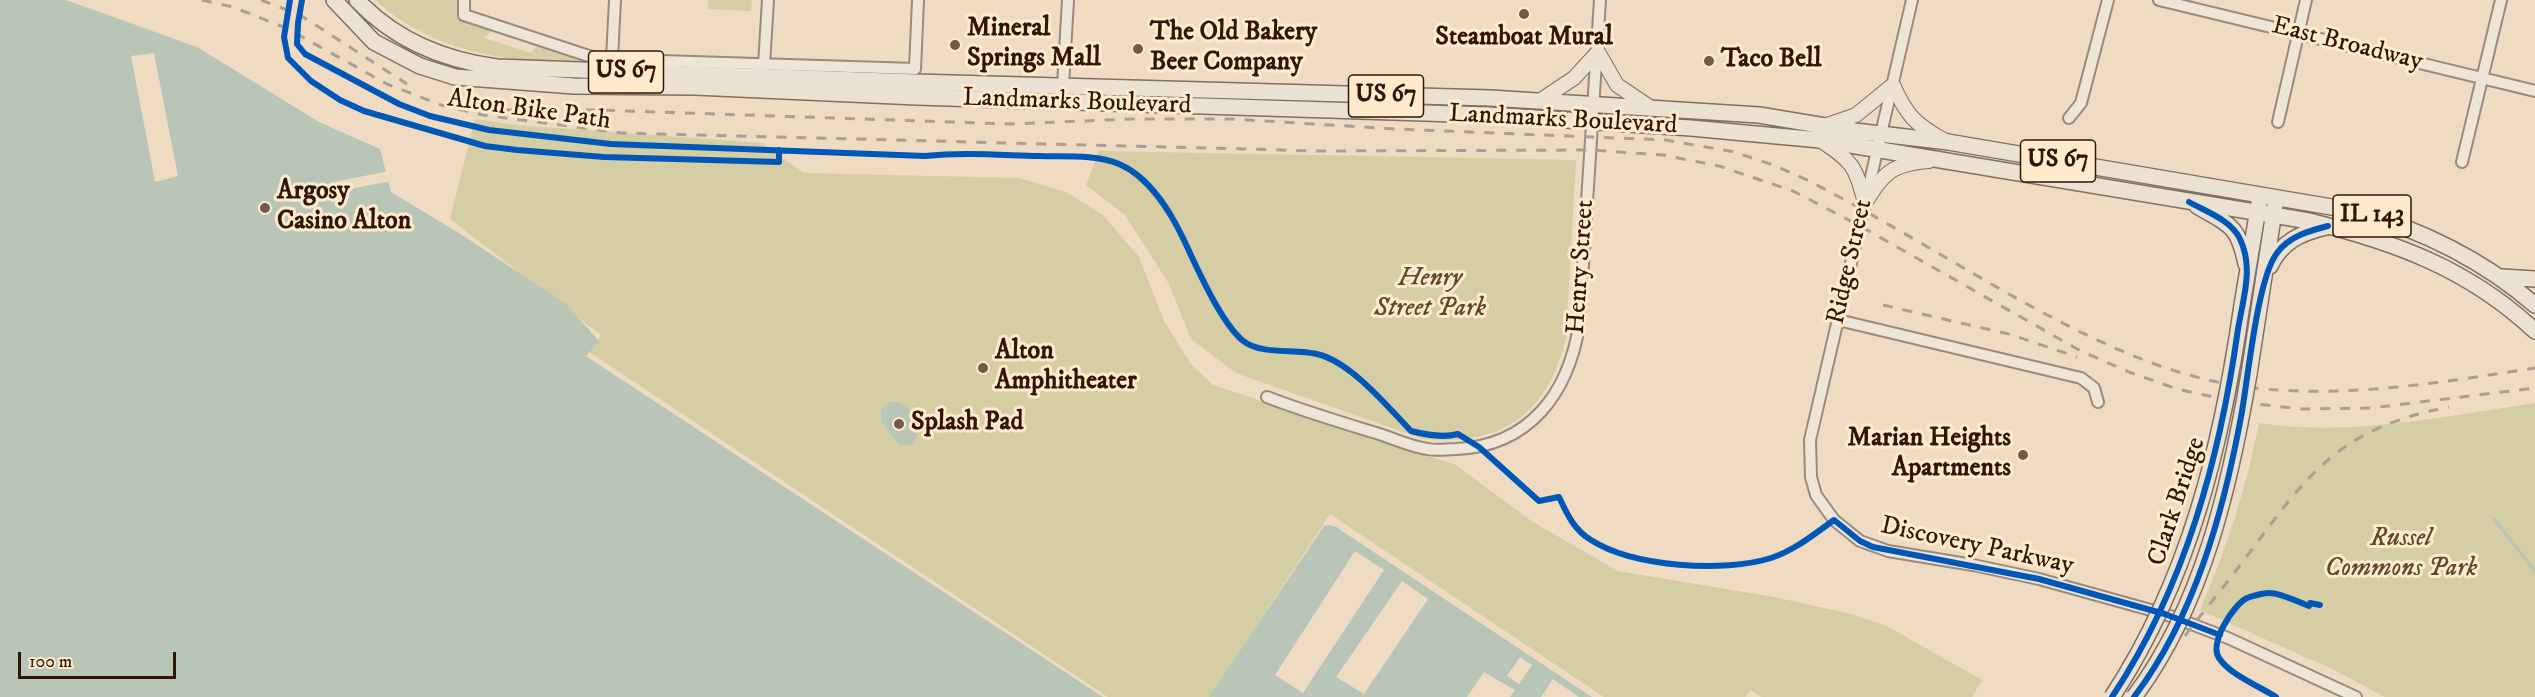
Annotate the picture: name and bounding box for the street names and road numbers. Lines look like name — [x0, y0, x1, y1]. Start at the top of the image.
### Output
street label: East Broadway — [2268, 11, 2426, 79]
road number: US 67 — [588, 51, 664, 93]
road number: US 67 — [1348, 75, 1424, 117]
street label: Landmarks Boulevard — [962, 83, 1192, 123]
street label: Alton Bike Path — [445, 84, 613, 138]
street label: Landmarks Boulevard — [1448, 99, 1678, 143]
road number: US 67 — [2020, 140, 2096, 182]
road number: IL 143 — [2333, 195, 2411, 237]
street label: Ridge Street — [1821, 196, 1881, 328]
street label: Henry Street — [1562, 199, 1602, 335]
street label: Clark Bridge — [2143, 434, 2213, 570]
street label: Discovery Parkway — [1878, 511, 2076, 583]

